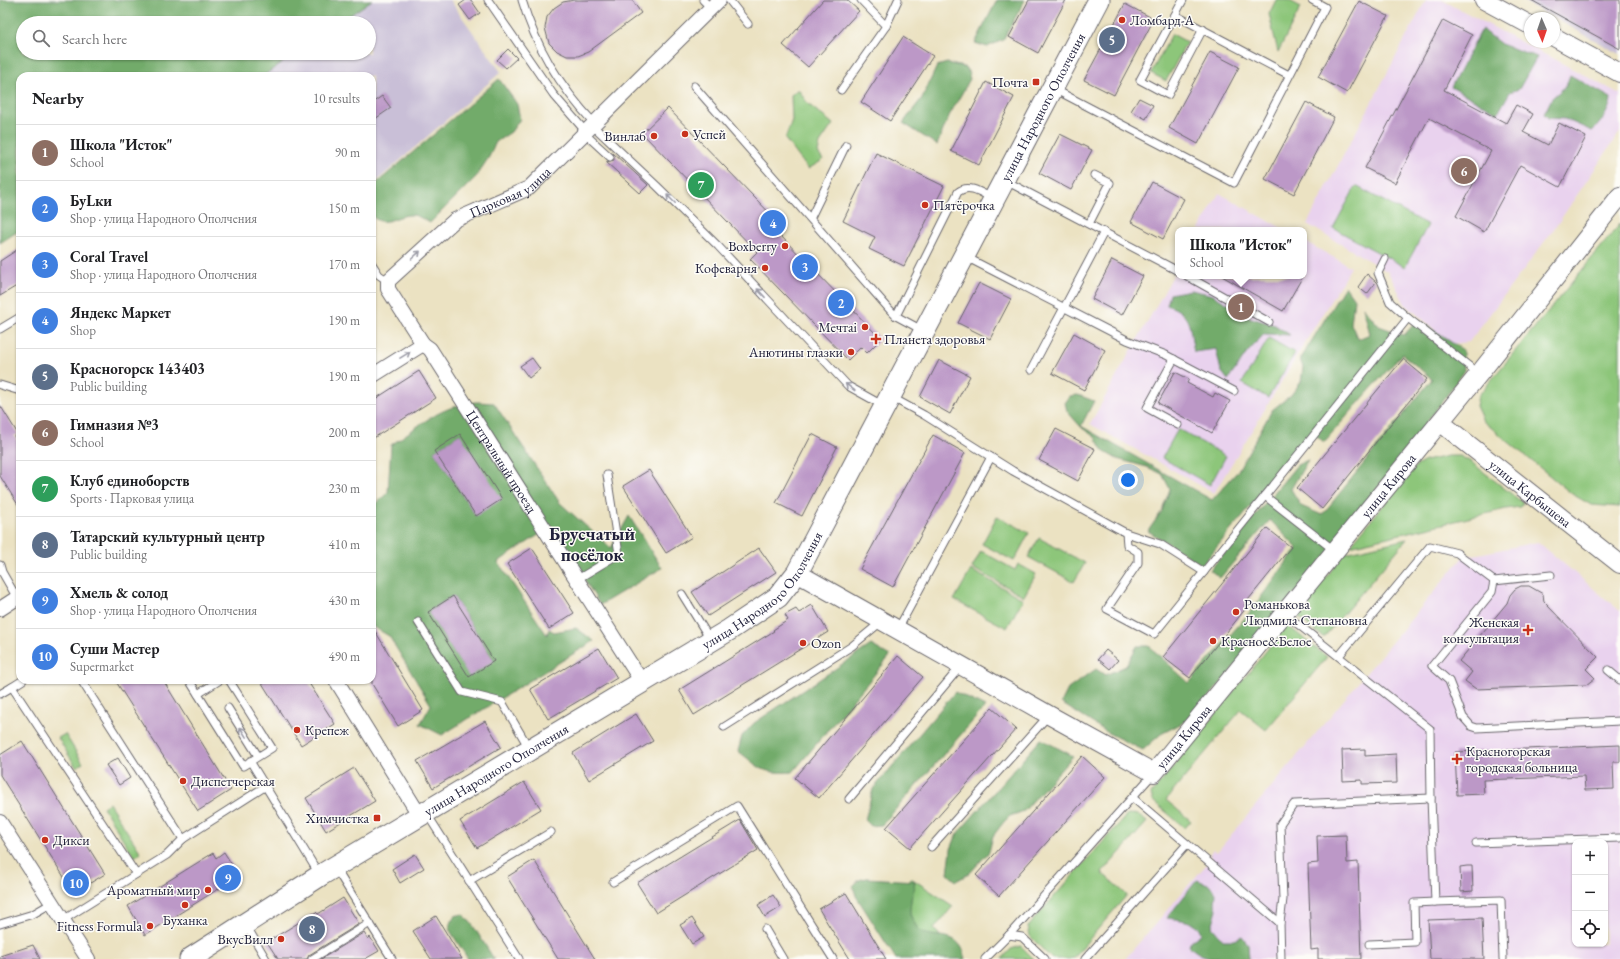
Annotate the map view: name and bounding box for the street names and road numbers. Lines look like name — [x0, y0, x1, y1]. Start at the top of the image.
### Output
street label: улица Народного Ополчения — [996, 30, 1089, 184]
street label: Парковая улица — [466, 162, 555, 222]
street label: Центральный проезд — [462, 407, 541, 517]
street label: улица Кирова — [1357, 449, 1420, 521]
street label: улица Карбышева — [1486, 455, 1575, 531]
street label: улица Народного Ополчения — [698, 529, 826, 653]
street label: улица Кирова — [1152, 700, 1215, 773]
street label: улица Народного Ополчения — [421, 719, 572, 820]

